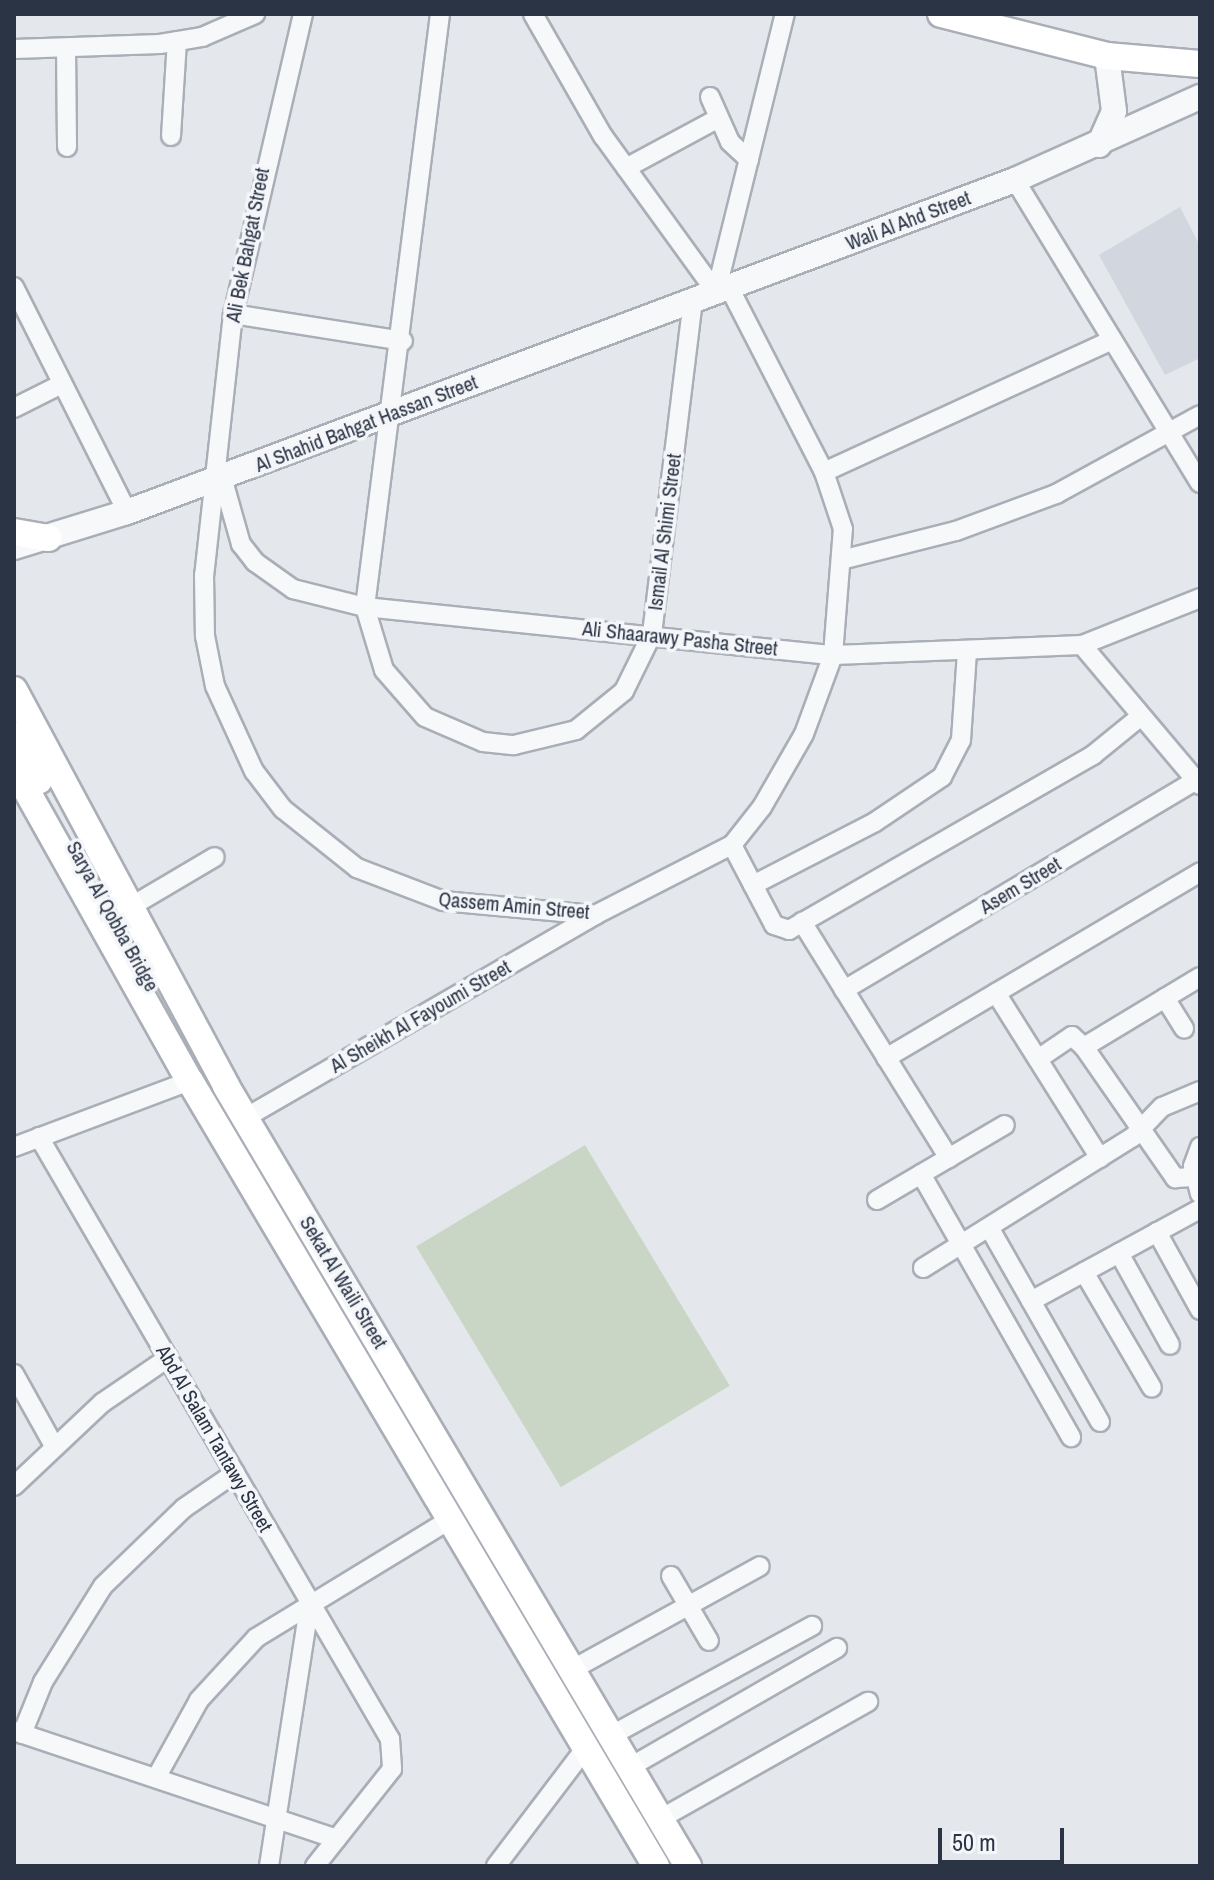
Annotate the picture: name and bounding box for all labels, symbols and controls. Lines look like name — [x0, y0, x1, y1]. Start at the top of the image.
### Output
street label: Ali Bek Bahgat Street — [220, 166, 274, 324]
street label: Wali Al Ahd Street — [841, 185, 975, 255]
street label: Al Shahid Bahgat Hassan Street — [251, 369, 481, 477]
street label: Ismail Al Shimi Street — [642, 452, 686, 612]
street label: Ali Shaarawy Pasha Street — [581, 616, 779, 660]
street label: Sarya Al Qobba Bridge — [62, 836, 164, 996]
street label: Asem Street — [975, 851, 1065, 919]
street label: Qassem Amin Street — [437, 886, 591, 924]
street label: Al Sheikh Al Fayoumi Street — [325, 954, 515, 1078]
street label: Sekat Al Waili Street — [295, 1211, 393, 1353]
street label: Abd Al Salam Tantawy Street — [151, 1340, 279, 1536]
scale bar — [942, 1812, 1068, 1862]
text: 50 m — [952, 1826, 996, 1858]

